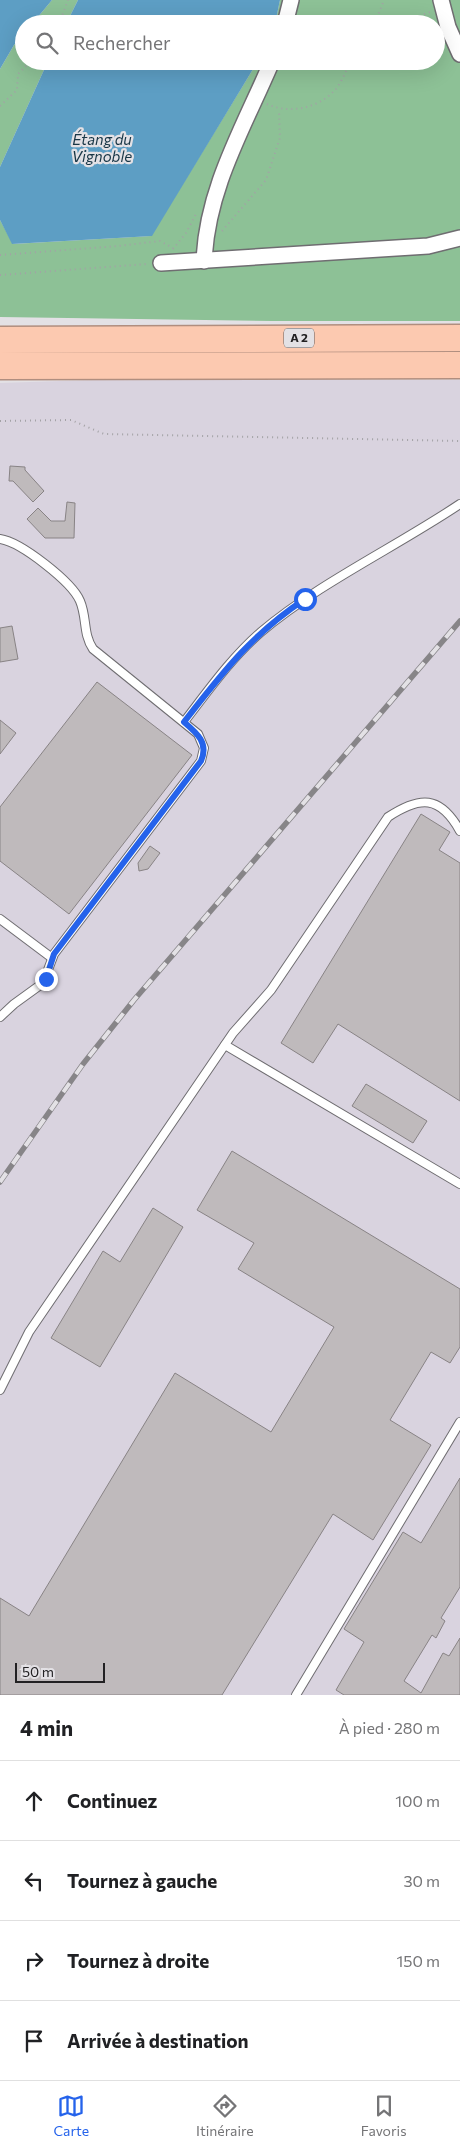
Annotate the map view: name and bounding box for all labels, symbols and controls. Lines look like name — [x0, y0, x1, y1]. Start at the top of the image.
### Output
search box — [15, 15, 445, 70]
icon: search — [33, 29, 61, 57]
text: Rechercher — [73, 31, 171, 54]
water label: Étang du Vignoble — [72, 129, 132, 165]
road number: A 2 — [284, 328, 314, 348]
route start — [294, 588, 317, 611]
route end — [35, 968, 58, 991]
scale bar — [15, 1660, 105, 1683]
text: 50 m — [22, 1663, 54, 1680]
text: 4 min — [20, 1715, 73, 1740]
text: À pied · 280 m — [339, 1718, 440, 1737]
icon: ahead — [20, 1787, 48, 1815]
text: Continuez — [67, 1789, 157, 1812]
text: 100 m — [395, 1791, 440, 1810]
icon: left — [20, 1867, 48, 1895]
text: Tournez à gauche — [67, 1869, 217, 1892]
text: 30 m — [403, 1871, 440, 1890]
icon: right — [20, 1947, 48, 1975]
text: Tournez à droite — [67, 1949, 209, 1972]
text: 150 m — [397, 1951, 440, 1970]
icon: arrive — [20, 2027, 48, 2055]
text: Arrivée à destination — [67, 2029, 249, 2052]
tab: Carte — [53, 2092, 89, 2139]
tab: Itinéraire — [196, 2092, 254, 2139]
tab: Favoris — [361, 2092, 407, 2139]

